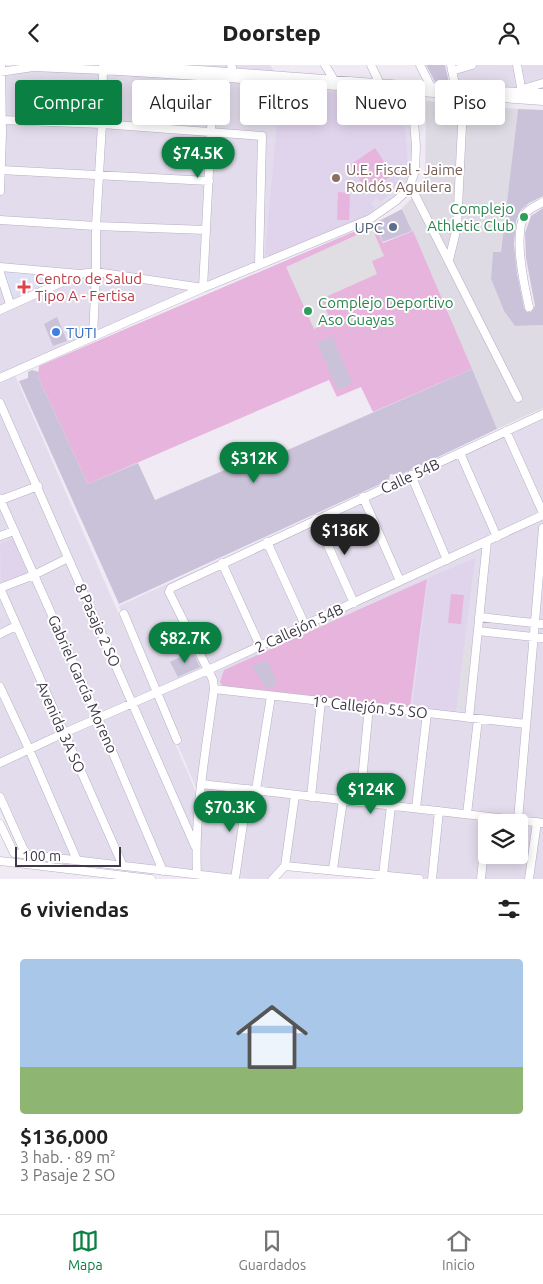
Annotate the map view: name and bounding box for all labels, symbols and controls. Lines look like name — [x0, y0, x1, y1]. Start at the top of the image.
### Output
icon: back — [20, 19, 48, 47]
icon: person — [495, 19, 523, 47]
text: Doorstep — [222, 20, 321, 45]
chip: Comprar — [15, 80, 122, 125]
chip: Alquilar — [132, 80, 230, 125]
chip: Filtros — [240, 80, 327, 125]
chip: Nuevo — [337, 80, 425, 125]
chip: Piso — [435, 80, 505, 125]
pin: $74.5K — [157, 137, 239, 179]
text: $74.5K — [173, 144, 223, 162]
place label: U.E. Fiscal - Jaime Roldós Aguilera — [346, 161, 463, 195]
marker: U.E. Fiscal - Jaime Roldós Aguilera — [330, 172, 342, 184]
place label: Complejo Athletic Club — [427, 200, 514, 234]
marker: Complejo Athletic Club — [518, 211, 530, 223]
place label: UPC — [355, 219, 383, 236]
marker: UPC — [387, 221, 399, 233]
place label: Centro de Salud Tipo A - Fertisa — [35, 270, 142, 304]
marker: Centro de Salud Tipo A - Fertisa — [17, 280, 31, 294]
place label: Complejo Deportivo Aso Guayas — [318, 294, 453, 328]
marker: Complejo Deportivo Aso Guayas — [302, 305, 314, 317]
place label: TUTI — [66, 324, 97, 341]
marker: TUTI — [50, 326, 62, 338]
pin: $312K — [219, 441, 289, 484]
text: $312K — [231, 449, 277, 467]
street label: Calle 54B — [378, 455, 442, 497]
pin: $136K — [310, 513, 380, 556]
text: $136K — [322, 521, 368, 539]
street label: 8 Pasaje 2 SO — [72, 581, 124, 669]
street label: 2 Callejón 54B — [252, 600, 346, 656]
street label: Gabriel García Moreno — [45, 612, 121, 756]
pin: $82.7K — [144, 621, 226, 664]
text: $82.7K — [160, 629, 210, 647]
street label: Avenida 3A SO — [33, 679, 89, 775]
street label: 1º Callejón 55 SO — [312, 692, 428, 722]
pin: $124K — [336, 773, 406, 815]
text: $124K — [348, 780, 394, 798]
pin: $70.3K — [189, 791, 271, 833]
text: $70.3K — [205, 798, 255, 816]
map controls — [478, 814, 528, 864]
button: layers — [478, 814, 528, 864]
scale bar — [15, 844, 121, 867]
text: 100 m — [22, 848, 61, 864]
icon: filters — [495, 895, 523, 923]
text: 6 viviendas — [20, 897, 129, 921]
icon: home — [227, 992, 317, 1082]
text: $136,000 — [20, 1124, 108, 1148]
text: 3 hab. · 89 m² — [20, 1148, 116, 1166]
text: 3 Pasaje 2 SO — [20, 1166, 115, 1184]
tab: Mapa — [68, 1227, 103, 1273]
tab: Guardados — [239, 1227, 306, 1273]
tab: Inicio — [442, 1227, 475, 1273]

